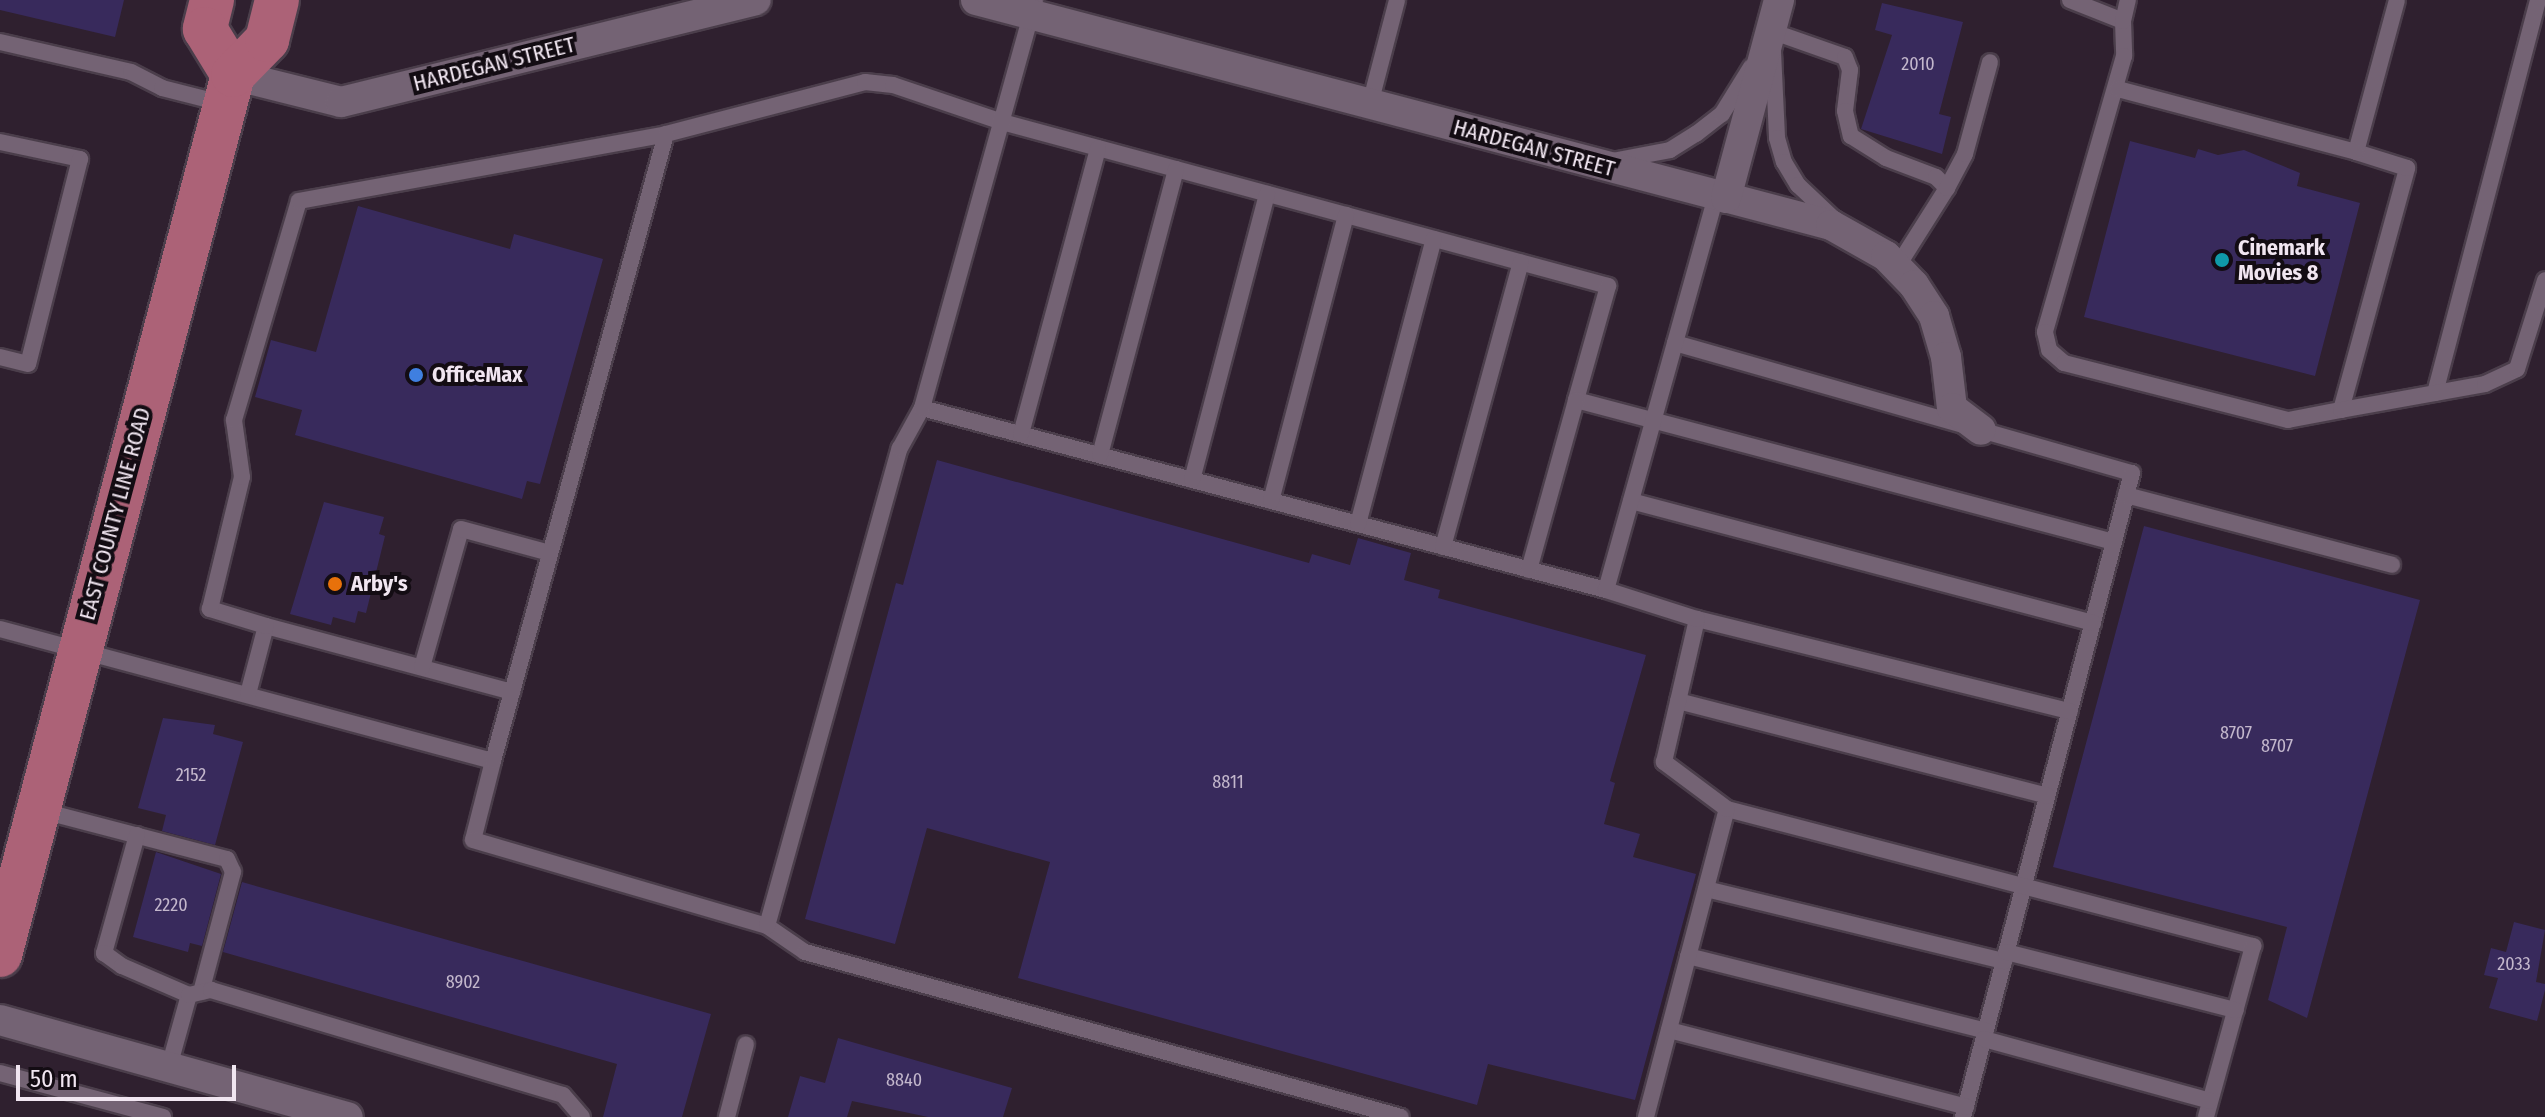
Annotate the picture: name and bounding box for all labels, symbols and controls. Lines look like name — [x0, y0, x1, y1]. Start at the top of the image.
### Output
street label: HARDEGAN STREET — [410, 31, 578, 97]
house number: 2010 — [1901, 53, 1935, 75]
street label: HARDEGAN STREET — [1450, 114, 1618, 182]
place label: Cinemark Movies 8 — [2238, 234, 2325, 286]
marker: Cinemark Movies 8 — [2213, 251, 2231, 269]
place label: OfficeMax — [432, 362, 523, 388]
marker: OfficeMax — [407, 366, 425, 384]
street label: EAST COUNTY LINE ROAD — [74, 405, 156, 623]
place label: Arby's — [351, 571, 408, 597]
marker: Arby's — [326, 575, 344, 593]
house number: 8707 — [2220, 722, 2252, 744]
house number: 8707 — [2261, 735, 2293, 757]
house number: 2152 — [176, 764, 206, 786]
house number: 8811 — [1212, 771, 1244, 793]
house number: 2220 — [154, 894, 188, 916]
house number: 2033 — [2497, 953, 2531, 975]
house number: 8902 — [446, 971, 480, 993]
scale bar — [20, 1049, 240, 1099]
text: 50 m — [30, 1065, 78, 1093]
house number: 8840 — [886, 1069, 922, 1091]

